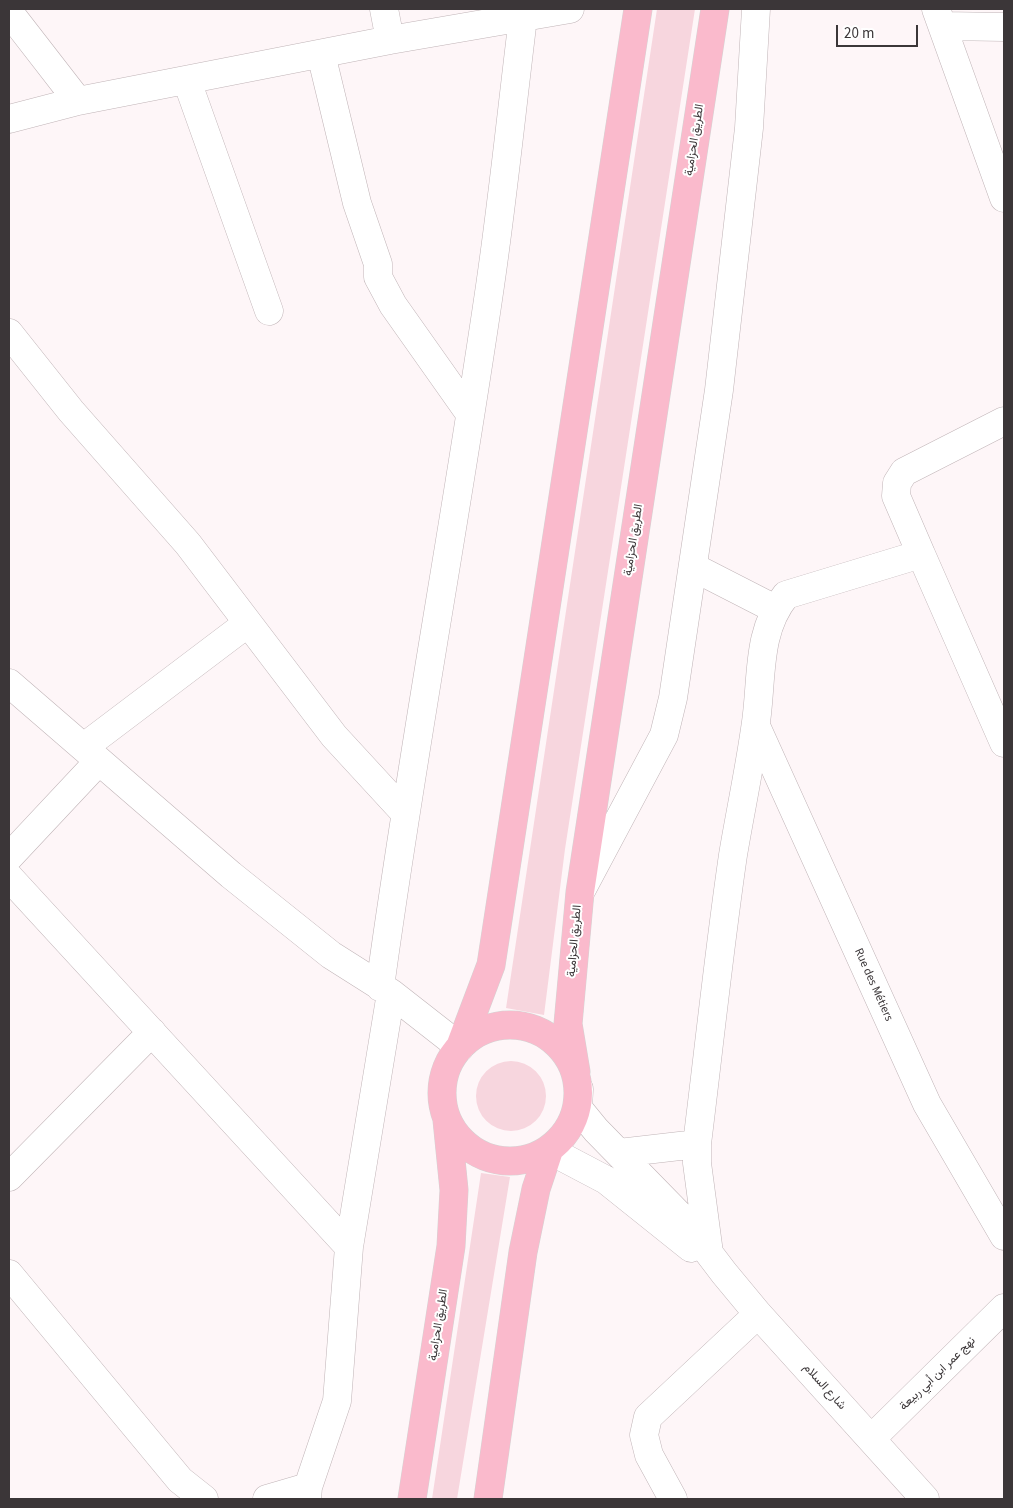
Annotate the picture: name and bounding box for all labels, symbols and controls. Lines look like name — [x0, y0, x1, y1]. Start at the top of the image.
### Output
scale bar — [838, 15, 920, 47]
text: 20 m — [844, 23, 874, 44]
street label: الطريق الحزامية — [682, 103, 708, 177]
street label: الطريق الحزامية — [621, 503, 647, 577]
street label: الطريق الحزامية — [565, 904, 585, 978]
street label: Rue des Métiers — [850, 946, 896, 1024]
street label: الطريق الحزامية — [426, 1288, 452, 1362]
street label: نهج عمر ابن أبي ربيعة — [897, 1334, 979, 1414]
street label: شارع السلام — [799, 1361, 849, 1413]

